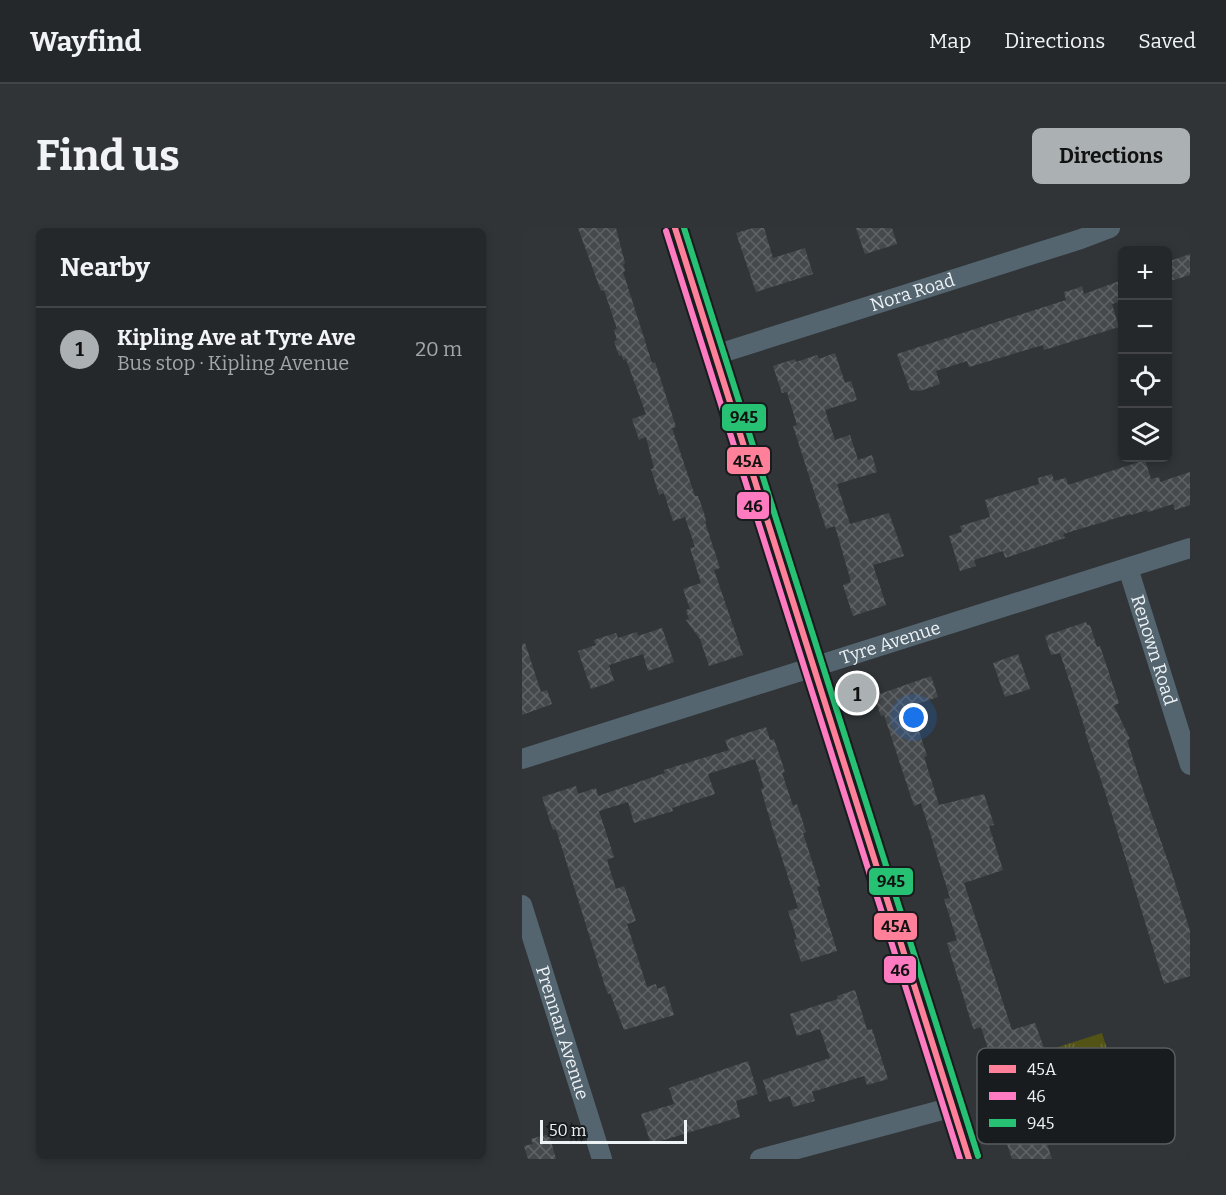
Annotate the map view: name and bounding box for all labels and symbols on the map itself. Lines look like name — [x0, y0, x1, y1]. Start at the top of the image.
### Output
street label: Nora Road — [867, 269, 958, 316]
line badge: 945 — [721, 403, 767, 432]
text: 945 — [730, 408, 758, 427]
line badge: 45A — [726, 446, 771, 475]
text: 45A — [733, 452, 764, 471]
line badge: 46 — [736, 491, 770, 520]
text: 46 — [743, 497, 763, 516]
street label: Renown Road — [1126, 592, 1182, 708]
street label: Tyre Avenue — [837, 617, 943, 669]
pin: 1 — [838, 670, 876, 716]
your location — [899, 703, 928, 732]
line badge: 945 — [868, 867, 914, 896]
text: 945 — [877, 872, 905, 891]
line badge: 45A — [873, 912, 918, 941]
text: 45A — [881, 917, 912, 936]
line badge: 46 — [883, 955, 917, 984]
text: 46 — [890, 961, 910, 980]
street label: Prennan Avenue — [531, 963, 594, 1102]
legend — [977, 1048, 1175, 1144]
text: 45A — [1027, 1060, 1057, 1079]
text: 46 — [1027, 1087, 1046, 1106]
text: 945 — [1027, 1114, 1054, 1133]
scale bar — [540, 1117, 687, 1144]

